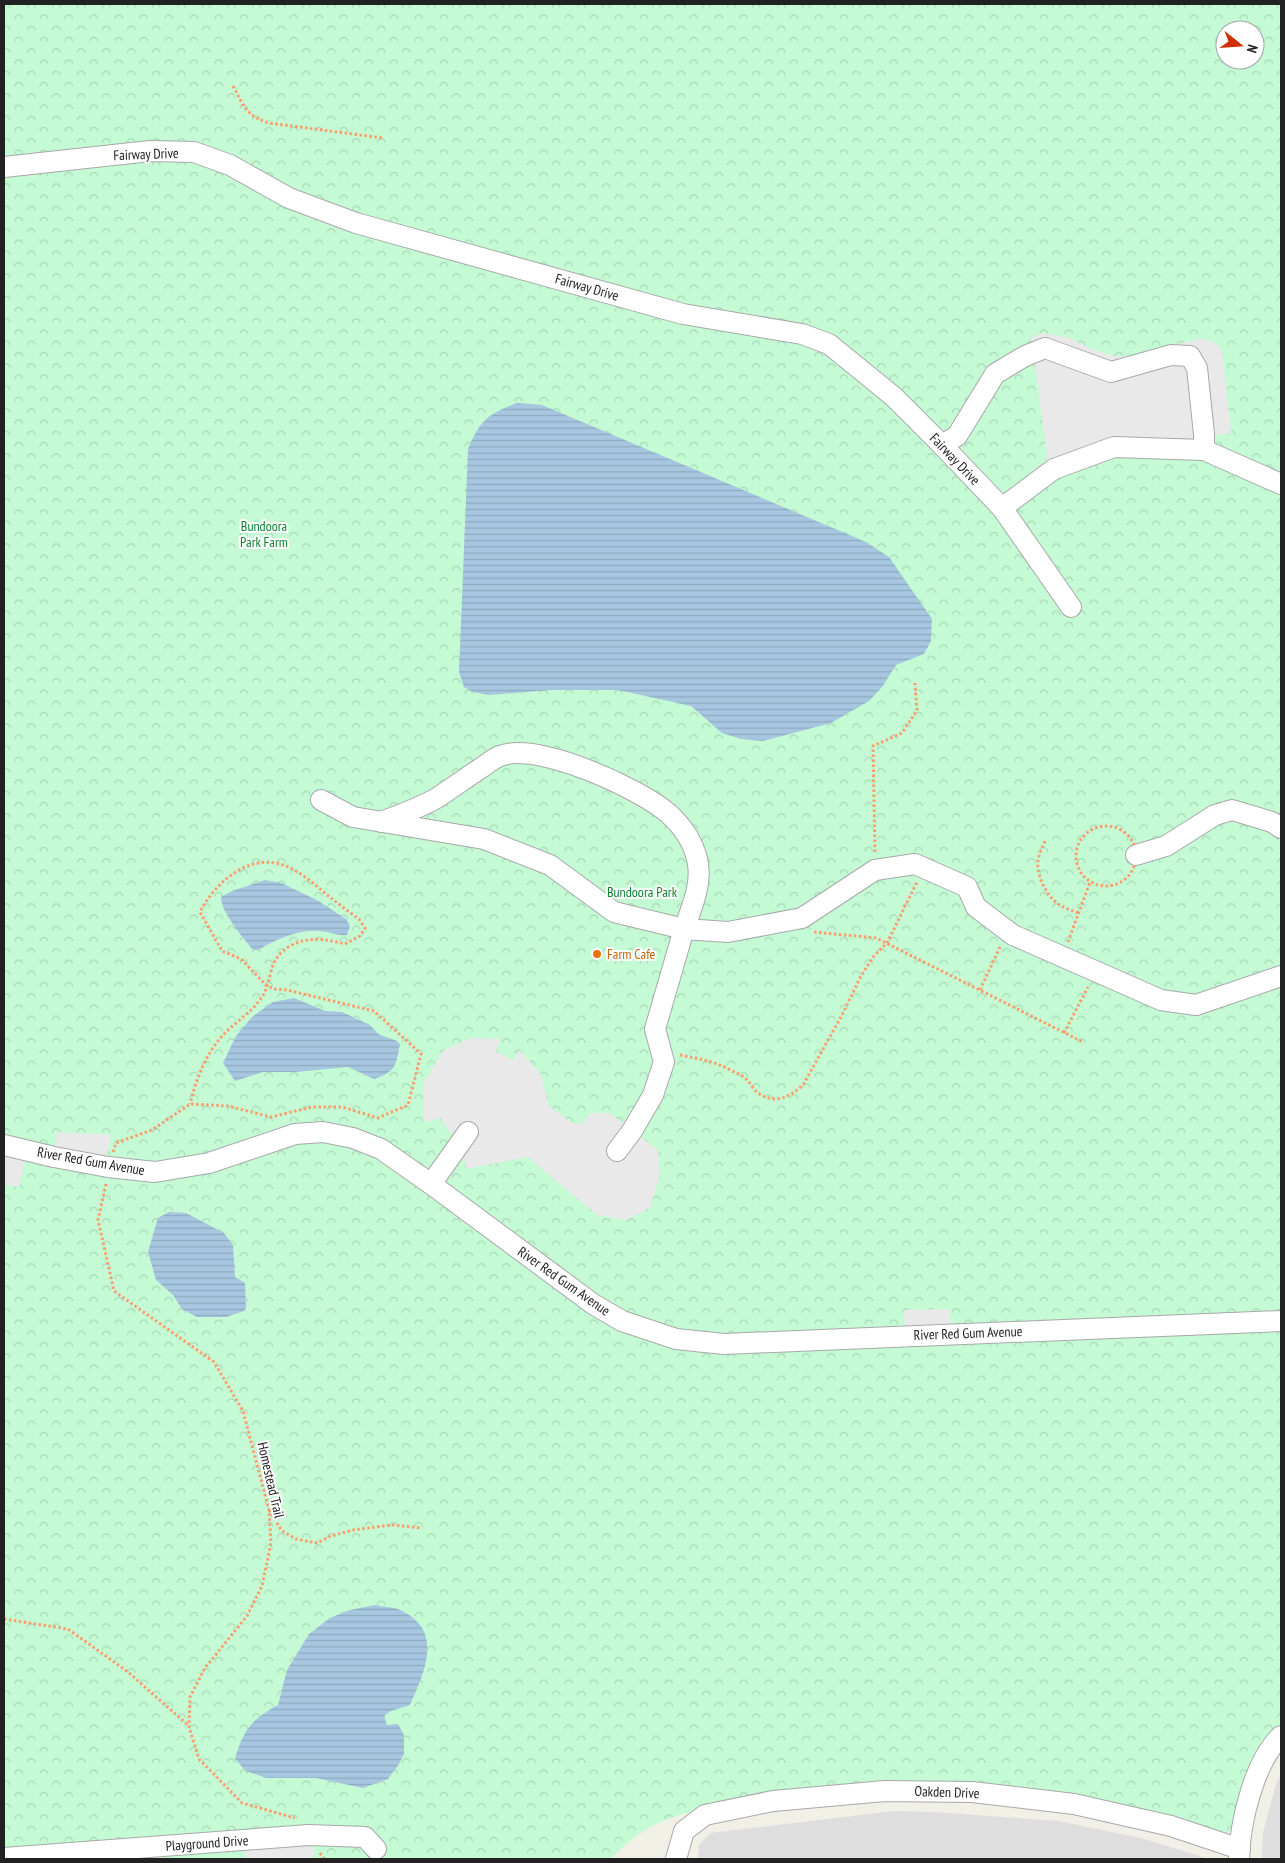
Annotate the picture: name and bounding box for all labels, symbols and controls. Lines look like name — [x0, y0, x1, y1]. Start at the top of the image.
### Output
north arrow — [1215, 20, 1265, 70]
text: N — [1243, 43, 1262, 55]
street label: Fairway Drive — [113, 144, 179, 164]
street label: Fairway Drive — [553, 269, 621, 305]
street label: Fairway Drive — [926, 429, 984, 489]
park label: Bundoora Park Farm — [240, 517, 288, 551]
park label: Bundoora Park — [607, 883, 678, 901]
place label: Farm Cafe — [607, 945, 656, 963]
marker: Farm Cafe — [591, 948, 603, 960]
street label: River Red Gum Avenue — [36, 1143, 146, 1179]
street label: River Red Gum Avenue — [514, 1242, 614, 1320]
street label: River Red Gum Avenue — [913, 1322, 1023, 1344]
street label: Homestead Trail — [253, 1440, 289, 1521]
street label: Oakden Drive — [914, 1782, 980, 1802]
street label: Playground Drive — [165, 1831, 249, 1855]

